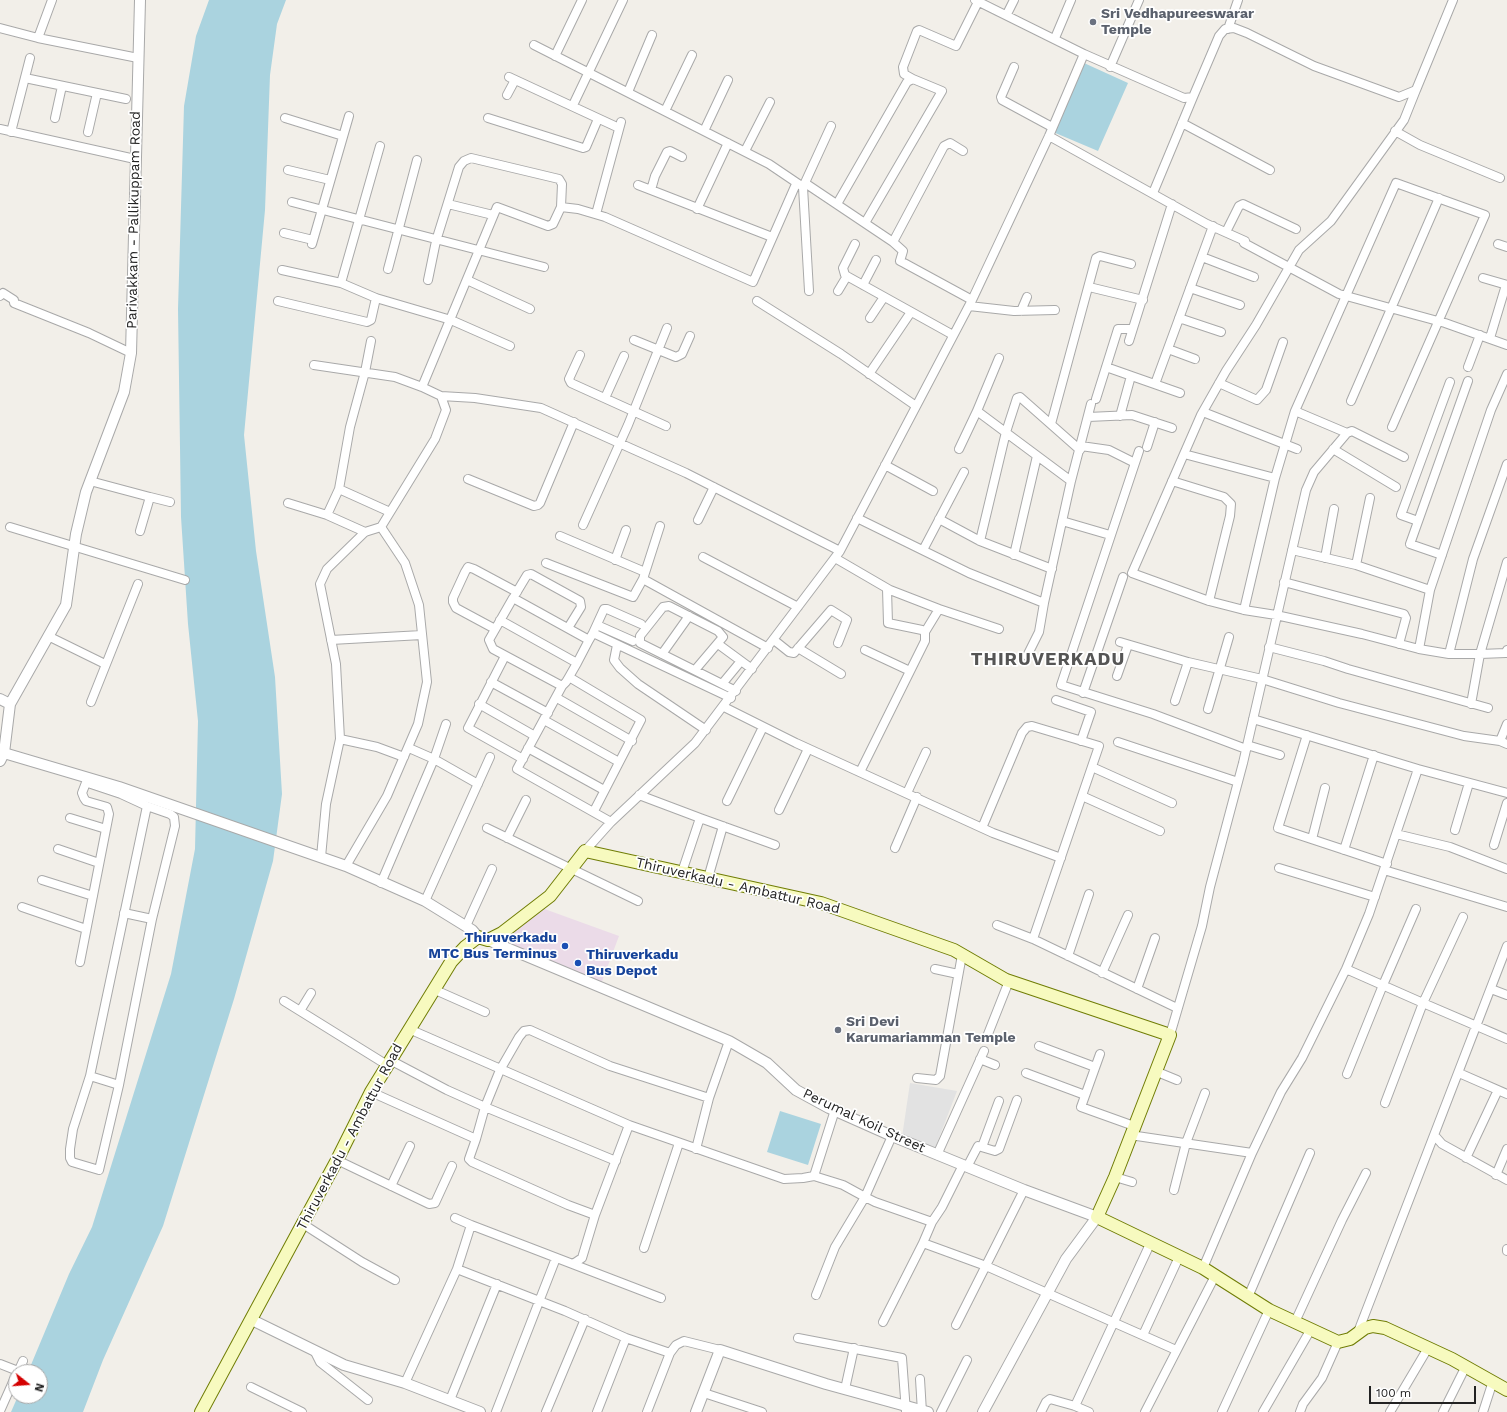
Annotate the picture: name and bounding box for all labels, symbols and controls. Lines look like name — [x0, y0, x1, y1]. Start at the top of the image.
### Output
place label: Sri Vedhapureeswarar Temple — [1101, 6, 1254, 38]
marker: Sri Vedhapureeswarar Temple — [1088, 17, 1098, 27]
street label: Parivakkam - Pallikuppam Road — [124, 111, 144, 329]
district label: THIRUVERKADU — [971, 649, 1125, 671]
street label: Thiruverkadu - Ambattur Road — [634, 854, 842, 918]
place label: Thiruverkadu MTC Bus Terminus — [428, 930, 557, 962]
marker: Thiruverkadu MTC Bus Terminus — [560, 941, 570, 951]
place label: Thiruverkadu Bus Depot — [586, 947, 678, 980]
marker: Thiruverkadu Bus Depot — [573, 958, 583, 968]
place label: Sri Devi Karumariamman Temple — [846, 1014, 1016, 1046]
marker: Sri Devi Karumariamman Temple — [833, 1025, 843, 1035]
street label: Thiruverkadu - Ambattur Road — [294, 1041, 406, 1233]
street label: Perumal Koil Street — [800, 1085, 928, 1157]
north arrow — [8, 1364, 48, 1404]
scale bar — [1371, 1378, 1478, 1404]
text: N — [32, 1382, 46, 1393]
text: 100 m — [1376, 1386, 1411, 1400]

